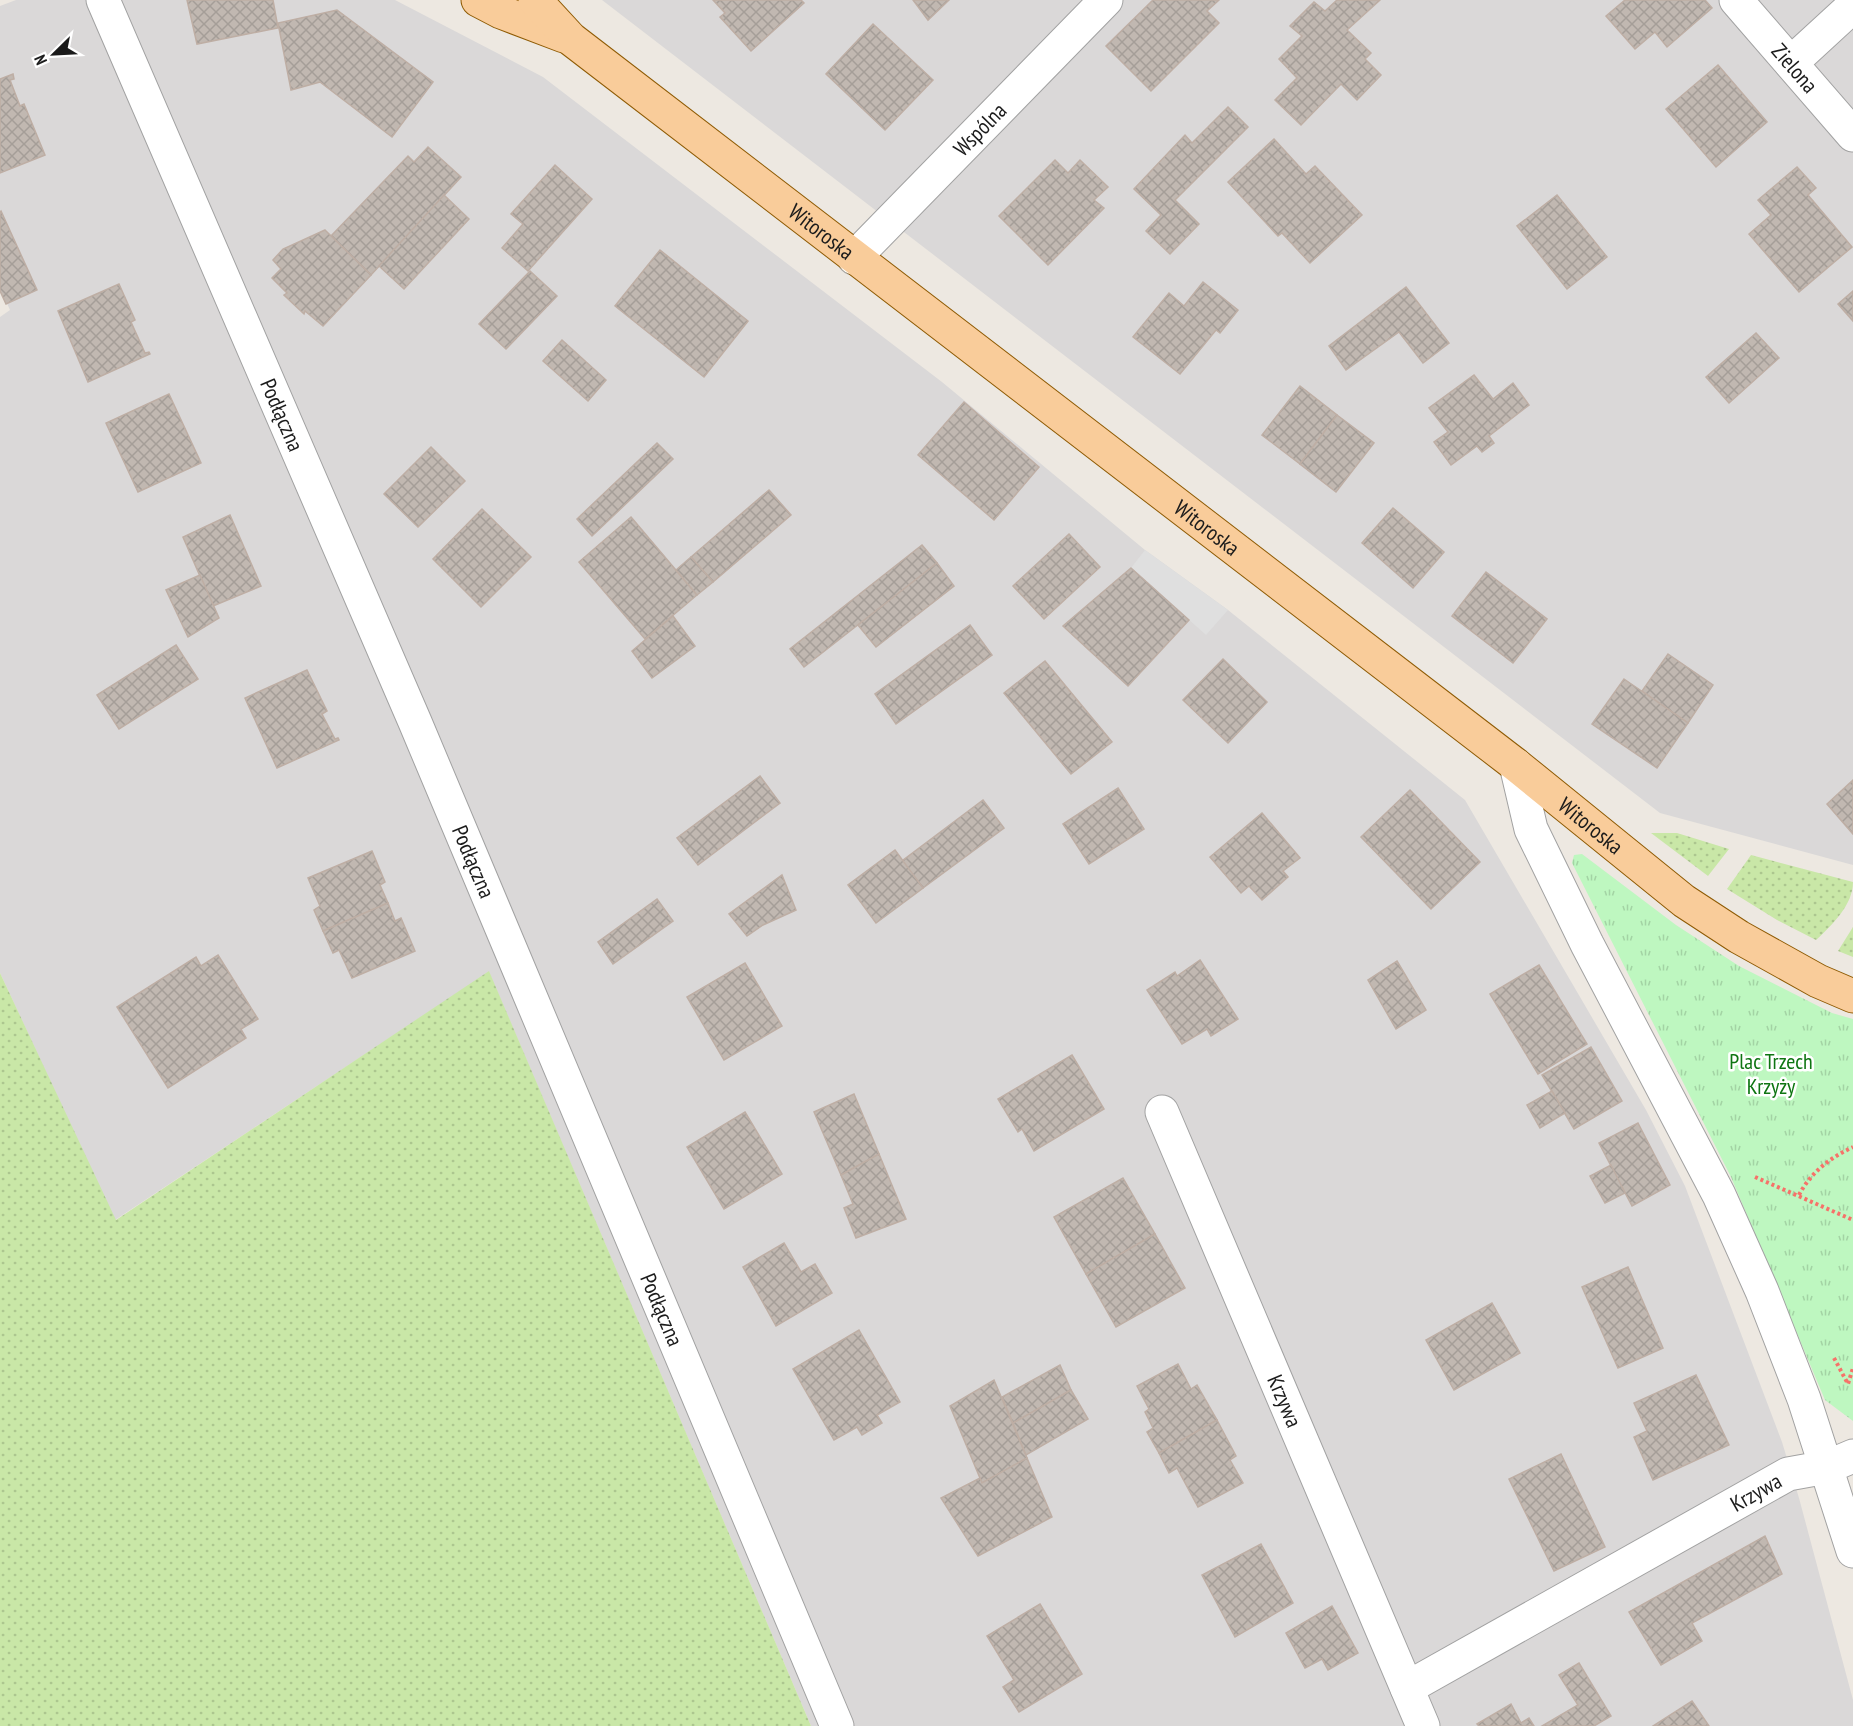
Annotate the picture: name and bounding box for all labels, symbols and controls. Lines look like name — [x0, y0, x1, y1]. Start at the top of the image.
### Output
north arrow — [24, 24, 84, 84]
street label: Zielona — [1766, 37, 1824, 99]
text: N — [29, 52, 51, 68]
street label: Wspólna — [947, 96, 1012, 162]
street label: Witoroska — [783, 197, 860, 266]
street label: Podłączna — [254, 374, 310, 455]
street label: Witoroska — [1169, 494, 1245, 562]
street label: Witoroska — [1553, 791, 1629, 860]
street label: Podłączna — [446, 821, 501, 902]
park label: Plac Trzech Krzyży — [1729, 1047, 1813, 1100]
street label: Podłączna — [634, 1269, 690, 1350]
street label: Krzywa — [1261, 1370, 1308, 1432]
street label: Krzywa — [1725, 1467, 1786, 1518]

